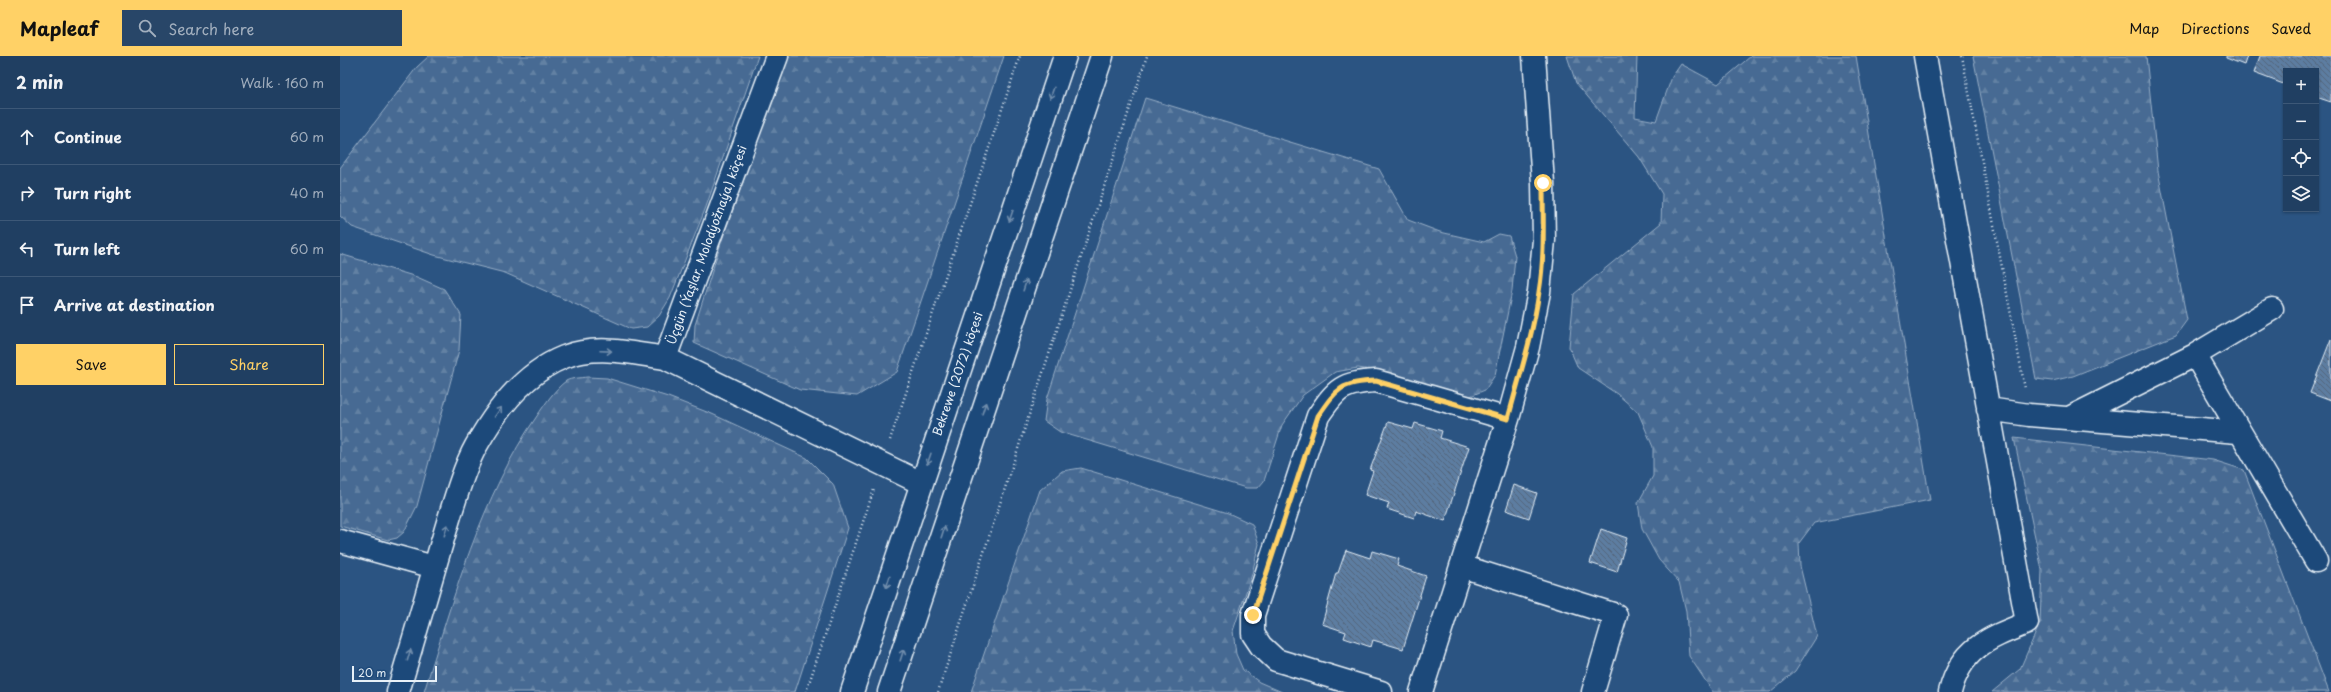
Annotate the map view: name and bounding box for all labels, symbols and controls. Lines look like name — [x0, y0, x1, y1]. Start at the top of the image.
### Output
search box — [122, 10, 402, 46]
text: Mapleaf — [20, 14, 98, 42]
icon: search — [136, 17, 158, 39]
text: Search here — [168, 17, 254, 40]
text: Map — [2129, 18, 2159, 39]
text: Directions — [2181, 18, 2249, 39]
text: Saved — [2271, 18, 2311, 39]
map controls — [2283, 68, 2319, 212]
button: + — [2283, 68, 2319, 104]
text: 2 min — [16, 69, 63, 95]
text: Walk · 160 m — [241, 73, 324, 92]
one-way arrow — [1048, 87, 1056, 99]
button: − — [2283, 104, 2319, 140]
text: Continue — [54, 125, 122, 148]
icon: ahead — [16, 126, 38, 148]
text: 60 m — [290, 127, 324, 146]
button: locate — [2283, 140, 2319, 176]
street label: Üçgün (Ýaşlar, Molodýožnaýa) köçesi — [662, 143, 751, 347]
route start — [1534, 174, 1552, 192]
button: layers — [2283, 176, 2319, 212]
text: Turn right — [54, 181, 131, 204]
icon: right — [16, 182, 38, 204]
text: 40 m — [290, 183, 324, 202]
one-way arrow — [1007, 210, 1014, 223]
text: Turn left — [54, 237, 120, 260]
icon: left — [16, 238, 38, 260]
text: 60 m — [290, 239, 324, 258]
one-way arrow — [1022, 279, 1029, 292]
text: Arrive at destination — [54, 293, 215, 316]
icon: arrive — [16, 294, 38, 316]
street label: Bekrewe (2072) köçesi — [927, 309, 987, 438]
button: Save — [16, 344, 166, 385]
button: Share — [174, 344, 324, 385]
one-way arrow — [599, 347, 612, 354]
one-way arrow — [981, 402, 988, 415]
one-way arrow — [494, 407, 502, 418]
one-way arrow — [925, 453, 933, 465]
one-way arrow — [443, 524, 450, 537]
one-way arrow — [940, 525, 947, 538]
one-way arrow — [884, 576, 892, 588]
route end — [1244, 606, 1262, 624]
one-way arrow — [406, 648, 413, 661]
one-way arrow — [899, 649, 906, 662]
scale bar — [352, 664, 437, 683]
text: 20 m — [358, 664, 386, 681]

